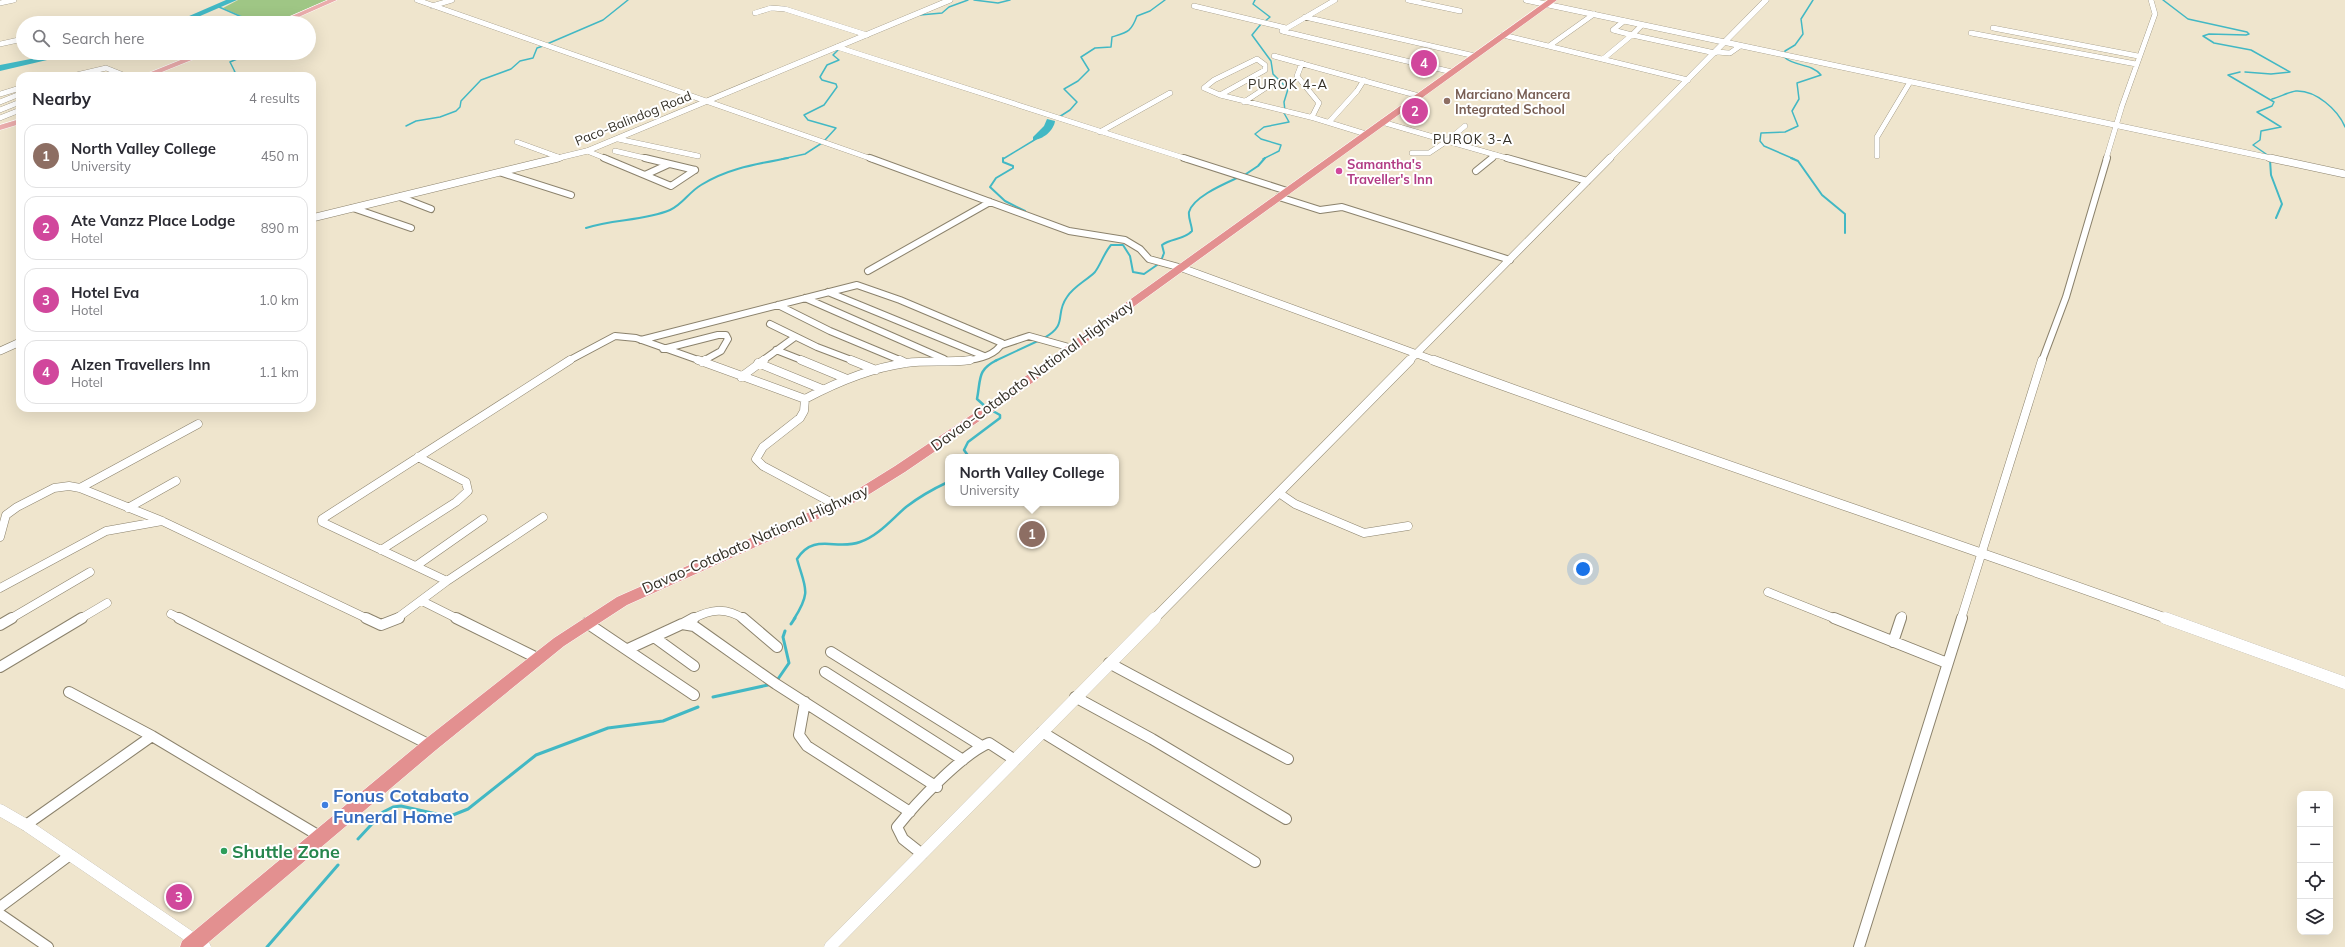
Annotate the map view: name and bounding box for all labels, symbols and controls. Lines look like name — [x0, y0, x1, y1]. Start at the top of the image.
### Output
search box — [16, 16, 316, 60]
icon: search — [30, 27, 52, 49]
text: Search here — [62, 29, 144, 48]
pin: 4 — [1411, 48, 1437, 78]
district label: PUROK 4-A — [1248, 76, 1328, 92]
place label: Marciano Mancera Integrated School — [1455, 86, 1570, 117]
street label: Paco-Balindog Road — [572, 87, 694, 149]
text: Nearby — [32, 88, 91, 109]
text: 4 results — [249, 90, 300, 106]
pin: 2 — [1402, 96, 1428, 126]
marker: Marciano Mancera Integrated School — [1442, 96, 1452, 106]
district label: PUROK 3-A — [1433, 131, 1513, 147]
text: North Valley College — [71, 139, 216, 158]
text: 1 — [42, 148, 50, 164]
text: 450 m — [261, 148, 299, 164]
place label: Samantha's Traveller's Inn — [1347, 156, 1433, 187]
text: University — [71, 158, 131, 174]
marker: Samantha's Traveller's Inn — [1334, 166, 1344, 176]
text: Ate Vanzz Place Lodge — [71, 211, 235, 230]
text: 2 — [42, 220, 50, 236]
text: 890 m — [261, 220, 299, 236]
text: Hotel — [71, 230, 103, 246]
text: Hotel Eva — [71, 283, 139, 302]
text: 3 — [42, 292, 50, 308]
text: 1.0 km — [259, 292, 299, 308]
street label: Davao-Cotabato National Highway — [927, 295, 1137, 455]
text: Hotel — [71, 302, 103, 318]
text: Alzen Travellers Inn — [71, 355, 211, 374]
text: 4 — [42, 364, 50, 380]
text: 1.1 km — [259, 364, 299, 380]
text: Hotel — [71, 374, 103, 390]
popup — [945, 454, 1119, 506]
text: North Valley College — [960, 463, 1105, 482]
street label: Davao-Cotabato National Highway — [639, 480, 871, 598]
text: University — [960, 482, 1019, 498]
pin: 1 — [1019, 519, 1045, 549]
your location — [1573, 559, 1593, 579]
place label: Fonus Cotabato Funeral Home — [333, 784, 469, 828]
map controls — [2297, 791, 2333, 935]
button: + — [2297, 791, 2333, 827]
marker: Fonus Cotabato Funeral Home — [320, 800, 330, 810]
button: − — [2297, 827, 2333, 863]
place label: Shuttle Zone — [232, 840, 340, 863]
marker: Shuttle Zone — [219, 846, 229, 856]
button: locate — [2297, 863, 2333, 899]
pin: 3 — [166, 882, 192, 912]
button: layers — [2297, 899, 2333, 935]

